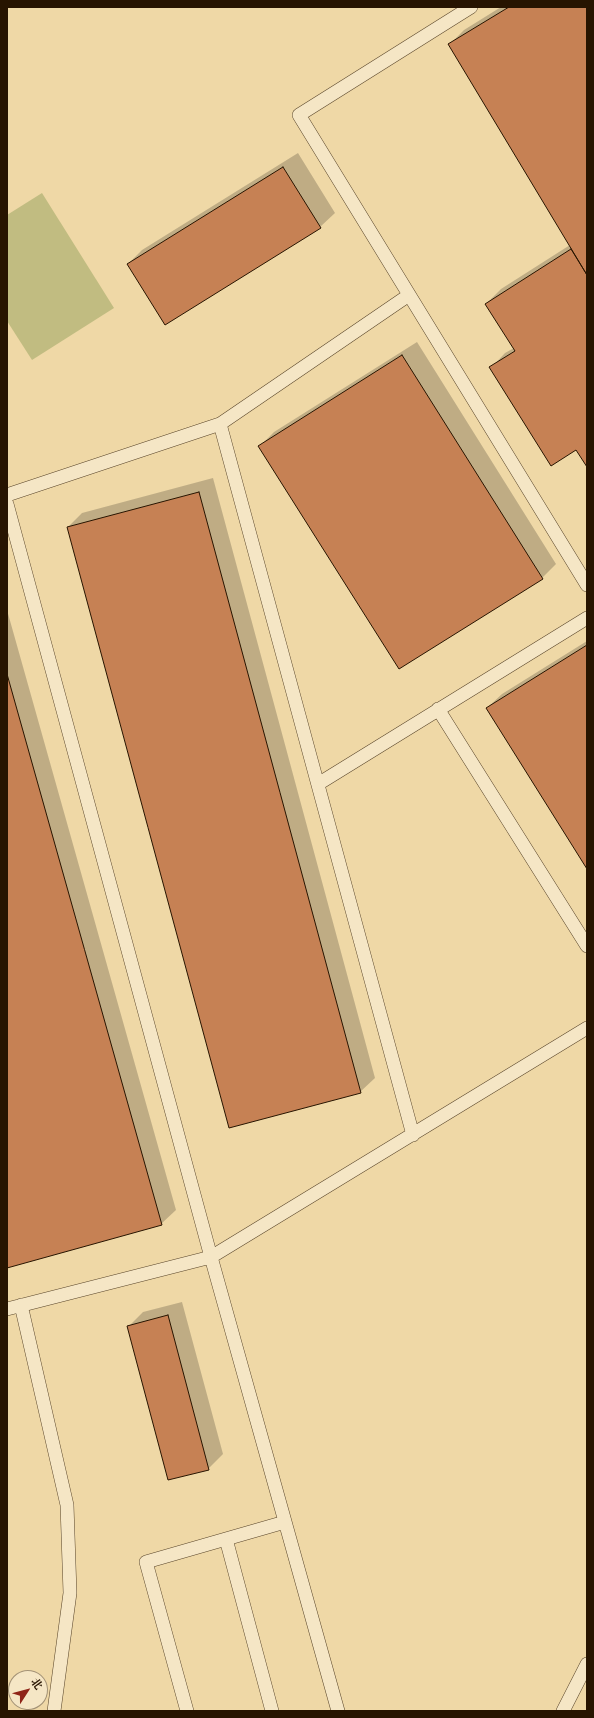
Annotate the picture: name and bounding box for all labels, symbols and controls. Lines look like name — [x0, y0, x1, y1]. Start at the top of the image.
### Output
north arrow — [8, 1670, 48, 1710]
text: 北 — [28, 1675, 46, 1692]

